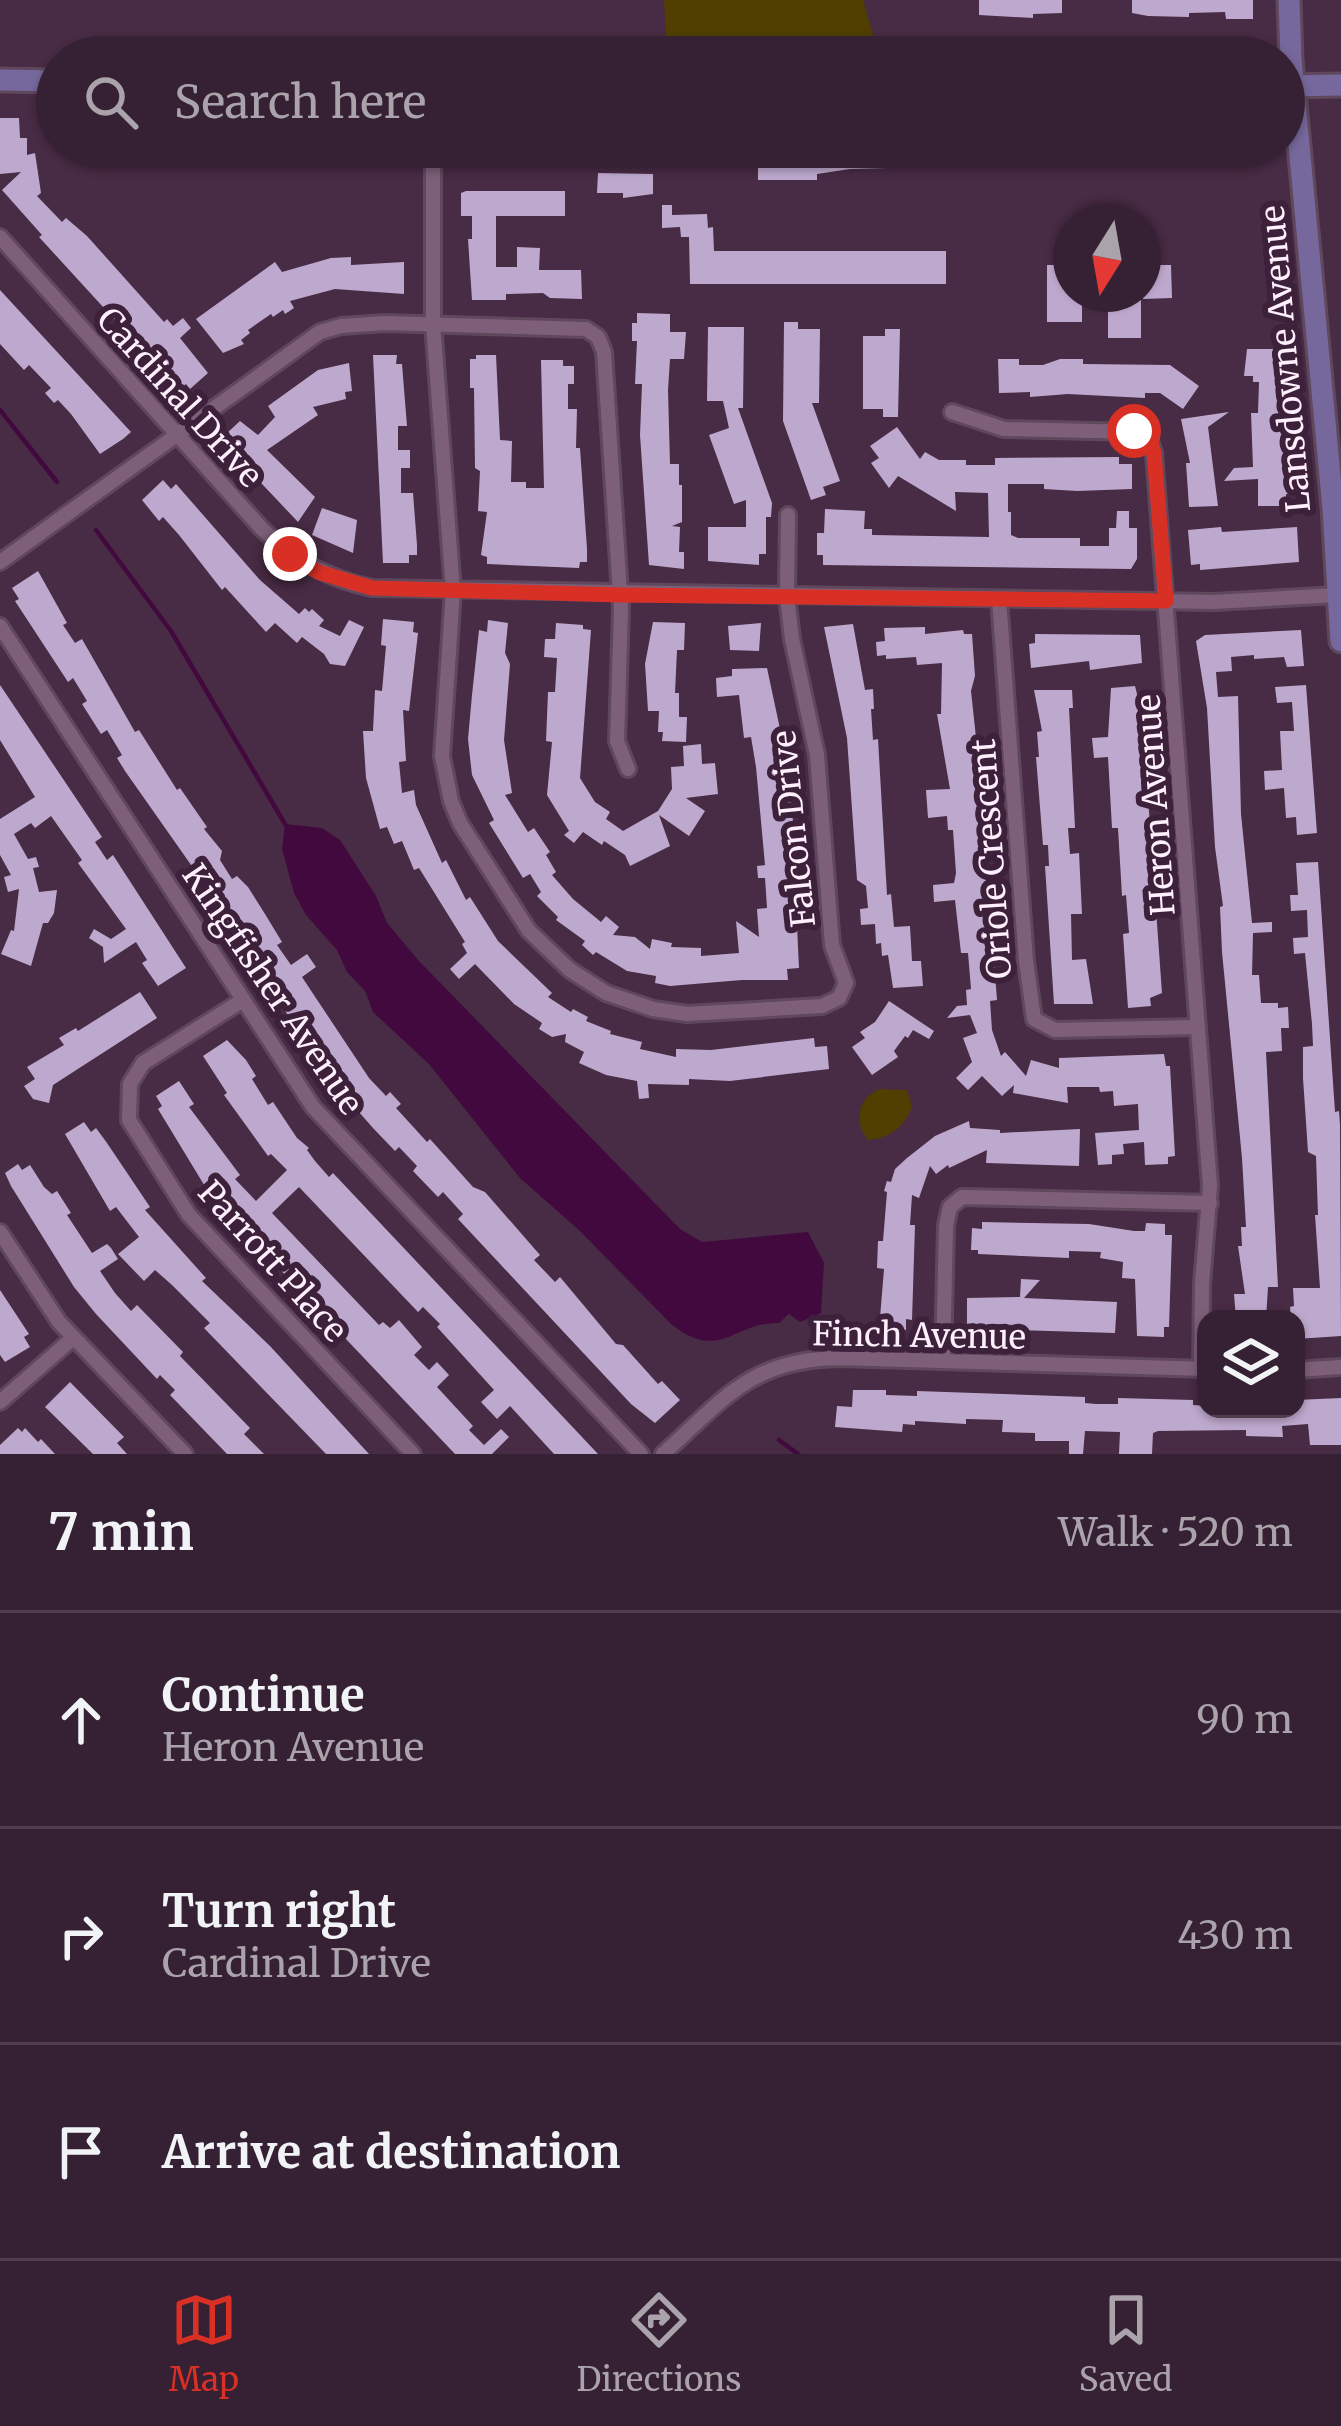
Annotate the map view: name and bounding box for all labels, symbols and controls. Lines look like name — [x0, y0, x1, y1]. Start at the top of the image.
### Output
search box — [36, 36, 1305, 168]
icon: search — [78, 69, 144, 135]
text: Search here — [174, 74, 426, 130]
north arrow — [1053, 204, 1161, 312]
street label: Lansdowne Avenue — [1252, 204, 1319, 514]
street label: Cardinal Drive — [88, 299, 271, 496]
route start — [1107, 404, 1161, 458]
route end — [263, 527, 317, 581]
street label: Heron Avenue — [1127, 693, 1184, 917]
street label: Falcon Drive — [763, 728, 824, 929]
street label: Oriole Crescent — [963, 738, 1020, 980]
street label: Kingfisher Avenue — [174, 856, 372, 1122]
street label: Parrott Place — [190, 1172, 356, 1350]
map controls — [1197, 1310, 1305, 1418]
button: layers — [1197, 1310, 1305, 1418]
street label: Finch Avenue — [812, 1313, 1026, 1358]
text: 7 min — [48, 1500, 194, 1564]
text: Walk · 520 m — [1058, 1508, 1293, 1557]
text: Continue — [162, 1667, 364, 1723]
icon: ahead — [48, 1687, 114, 1753]
text: 90 m — [1196, 1695, 1293, 1744]
text: Heron Avenue — [162, 1723, 424, 1772]
text: Turn right — [162, 1883, 396, 1939]
icon: right — [48, 1903, 114, 1969]
text: 430 m — [1177, 1911, 1293, 1960]
text: Cardinal Drive — [162, 1939, 431, 1988]
icon: arrive — [48, 2119, 114, 2185]
text: Arrive at destination — [162, 2124, 620, 2180]
tab: Map — [169, 2287, 239, 2400]
tab: Directions — [576, 2287, 741, 2400]
tab: Saved — [1079, 2287, 1172, 2400]

